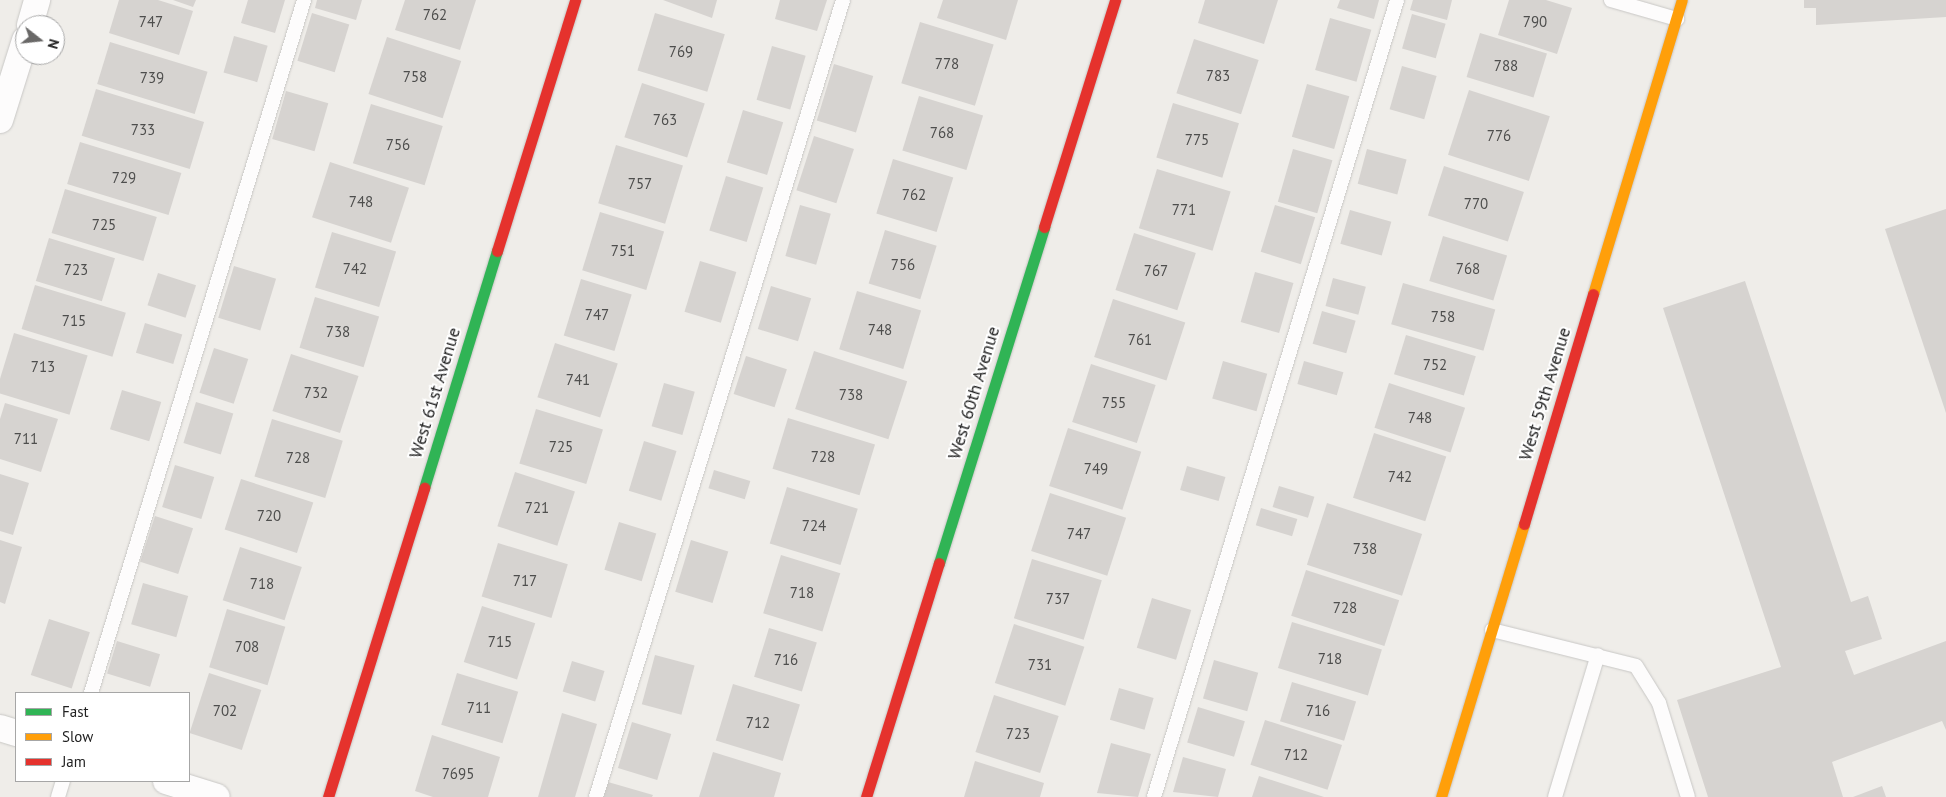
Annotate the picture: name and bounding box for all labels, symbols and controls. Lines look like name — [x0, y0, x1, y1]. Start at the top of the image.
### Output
house number: 762 — [423, 6, 447, 24]
house number: 747 — [139, 13, 163, 31]
house number: 790 — [1523, 13, 1547, 31]
north arrow — [15, 15, 65, 65]
text: N — [44, 37, 63, 51]
house number: 769 — [669, 43, 693, 61]
house number: 778 — [935, 55, 959, 73]
house number: 788 — [1494, 57, 1518, 75]
house number: 783 — [1206, 67, 1230, 85]
house number: 758 — [403, 68, 427, 86]
house number: 739 — [140, 69, 164, 87]
house number: 763 — [653, 111, 677, 129]
house number: 733 — [131, 121, 155, 139]
house number: 768 — [930, 124, 954, 142]
house number: 776 — [1487, 127, 1511, 145]
house number: 775 — [1185, 131, 1209, 149]
house number: 756 — [386, 136, 410, 154]
house number: 729 — [112, 169, 136, 187]
house number: 757 — [628, 175, 652, 193]
house number: 762 — [902, 186, 926, 204]
house number: 748 — [349, 193, 373, 211]
house number: 770 — [1464, 195, 1488, 213]
house number: 771 — [1172, 201, 1196, 219]
house number: 725 — [92, 216, 116, 234]
house number: 751 — [611, 242, 635, 260]
house number: 756 — [891, 256, 915, 274]
house number: 742 — [343, 260, 367, 278]
house number: 768 — [1456, 260, 1480, 278]
house number: 723 — [64, 261, 88, 279]
house number: 767 — [1144, 262, 1168, 280]
house number: 747 — [585, 306, 609, 324]
house number: 758 — [1431, 308, 1455, 326]
house number: 715 — [62, 312, 86, 330]
house number: 748 — [868, 321, 892, 339]
house number: 738 — [326, 323, 350, 341]
street label: West 60th Avenue — [943, 324, 1005, 462]
street label: West 61st Avenue — [405, 325, 465, 461]
street label: West 59th Avenue — [1514, 325, 1576, 463]
house number: 761 — [1128, 331, 1152, 349]
house number: 752 — [1423, 356, 1447, 374]
house number: 713 — [31, 358, 55, 376]
house number: 741 — [566, 371, 590, 389]
house number: 732 — [304, 384, 328, 402]
house number: 738 — [839, 386, 863, 404]
house number: 755 — [1102, 394, 1126, 412]
house number: 748 — [1408, 409, 1432, 427]
house number: 711 — [14, 430, 38, 448]
house number: 725 — [549, 438, 573, 456]
house number: 728 — [811, 448, 835, 466]
house number: 728 — [286, 449, 310, 467]
house number: 749 — [1084, 460, 1108, 478]
house number: 742 — [1388, 468, 1412, 486]
house number: 721 — [525, 499, 549, 517]
house number: 720 — [257, 507, 281, 525]
house number: 724 — [802, 517, 826, 535]
house number: 747 — [1067, 525, 1091, 543]
house number: 738 — [1353, 540, 1377, 558]
house number: 717 — [513, 572, 537, 590]
house number: 718 — [250, 575, 274, 593]
house number: 718 — [790, 584, 814, 602]
house number: 737 — [1046, 590, 1070, 608]
house number: 728 — [1333, 599, 1357, 617]
house number: 715 — [488, 633, 512, 651]
house number: 708 — [235, 638, 259, 656]
house number: 718 — [1318, 650, 1342, 668]
house number: 716 — [774, 651, 798, 669]
house number: 731 — [1028, 656, 1052, 674]
legend — [15, 692, 190, 782]
house number: 711 — [467, 699, 491, 717]
text: Fast — [62, 702, 89, 721]
house number: 702 — [213, 702, 237, 720]
house number: 716 — [1306, 702, 1330, 720]
house number: 712 — [746, 714, 770, 732]
house number: 723 — [1006, 725, 1030, 743]
text: Slow — [62, 727, 93, 746]
house number: 712 — [1284, 746, 1308, 764]
text: Jam — [62, 752, 86, 771]
house number: 7695 — [442, 765, 474, 783]

